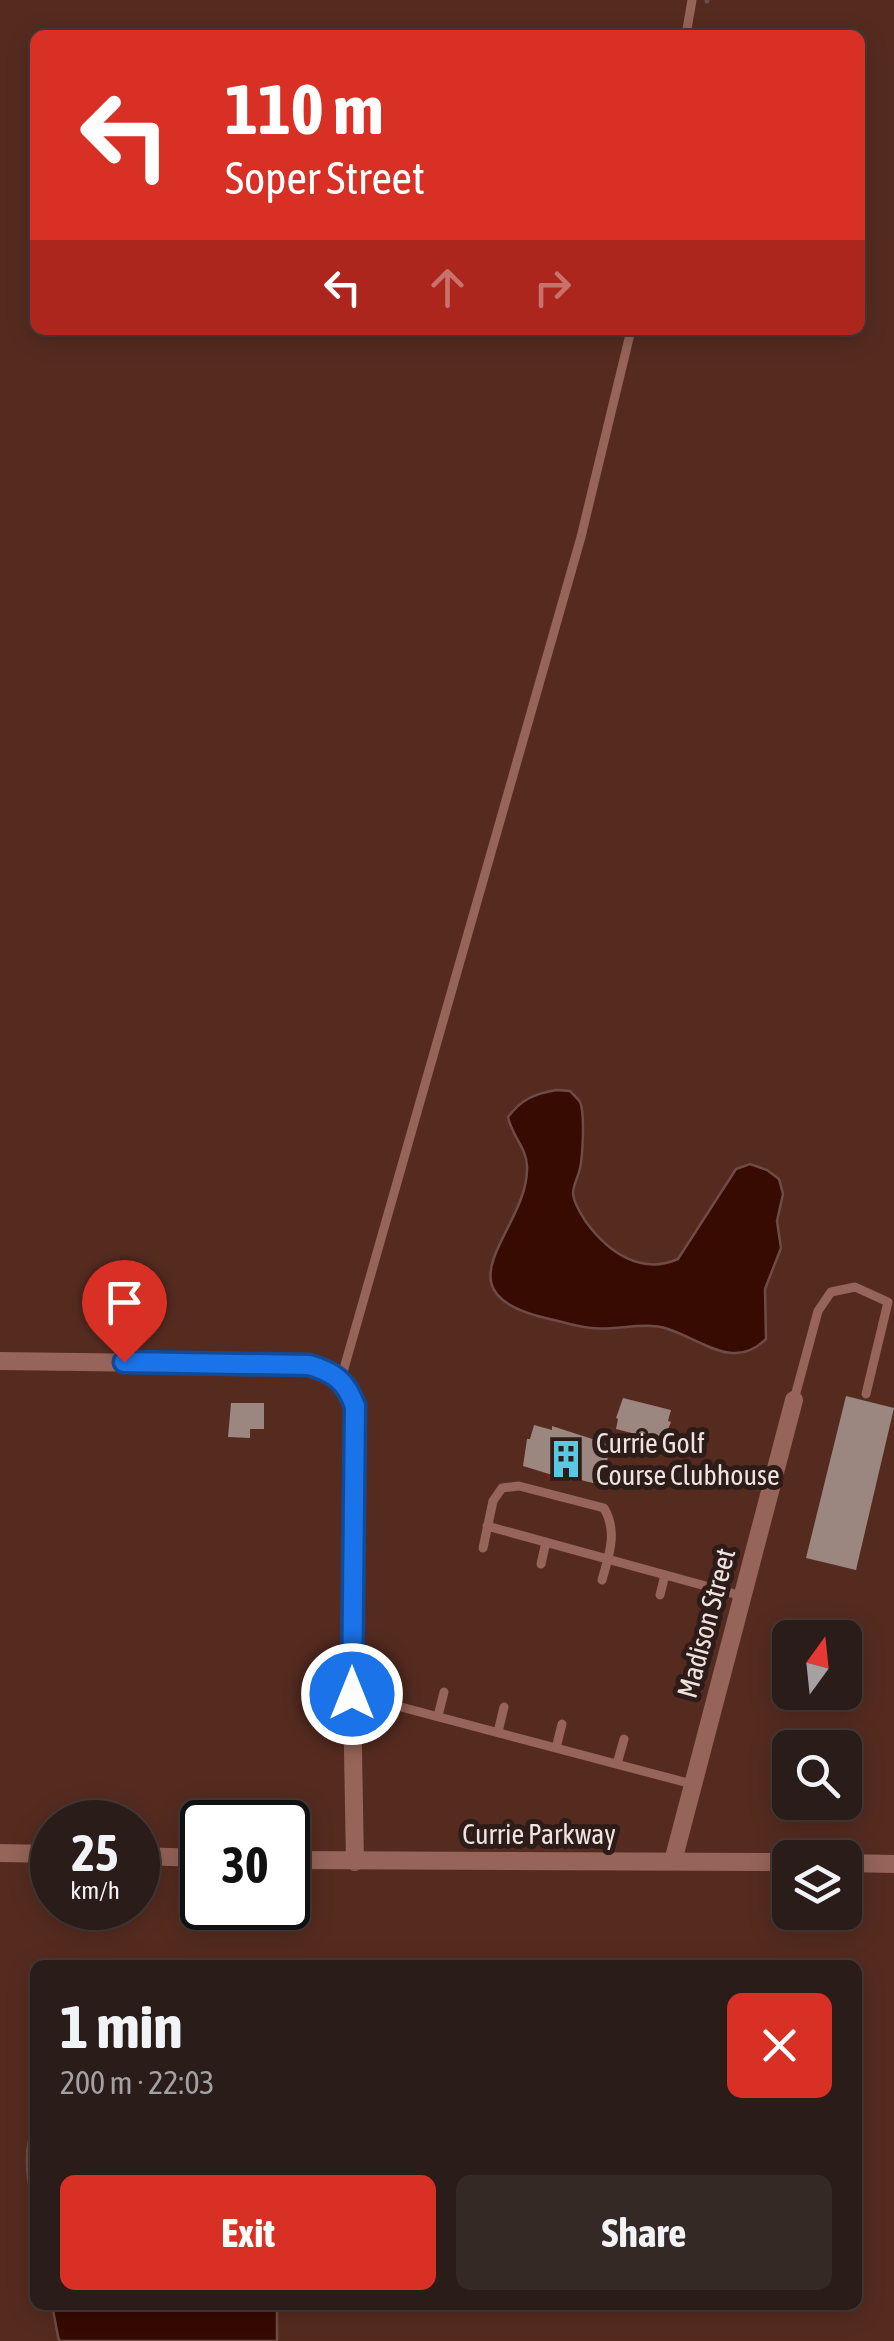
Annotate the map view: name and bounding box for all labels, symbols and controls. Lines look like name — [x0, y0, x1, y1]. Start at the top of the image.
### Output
text: 110 m — [225, 69, 384, 149]
icon: left — [60, 70, 190, 200]
text: Soper Street — [225, 152, 425, 204]
icon: left — [315, 260, 370, 315]
icon: ahead — [420, 260, 475, 315]
icon: right — [525, 260, 580, 315]
pin — [82, 1260, 167, 1363]
icon: arrive — [97, 1275, 152, 1330]
place label: Currie Golf Course Clubhouse — [596, 1427, 780, 1491]
building icon: Currie Golf Course Clubhouse — [545, 1438, 587, 1480]
street label: Madison Street — [671, 1545, 741, 1701]
north arrow — [772, 1620, 862, 1710]
map controls — [772, 1620, 862, 1930]
position arrow — [300, 1642, 404, 1746]
button: search — [772, 1730, 862, 1820]
speed limit sign: 30 — [180, 1800, 310, 1930]
street label: Currie Parkway — [462, 1818, 616, 1850]
text: 25 — [71, 1824, 118, 1882]
button: layers — [772, 1840, 862, 1930]
text: km/h — [70, 1876, 120, 1904]
text: 1 min — [60, 1992, 183, 2061]
button: close — [727, 1993, 832, 2098]
text: 200 m · 22:03 — [60, 2064, 215, 2101]
button: Exit — [60, 2175, 436, 2290]
button: Share — [456, 2175, 832, 2290]

